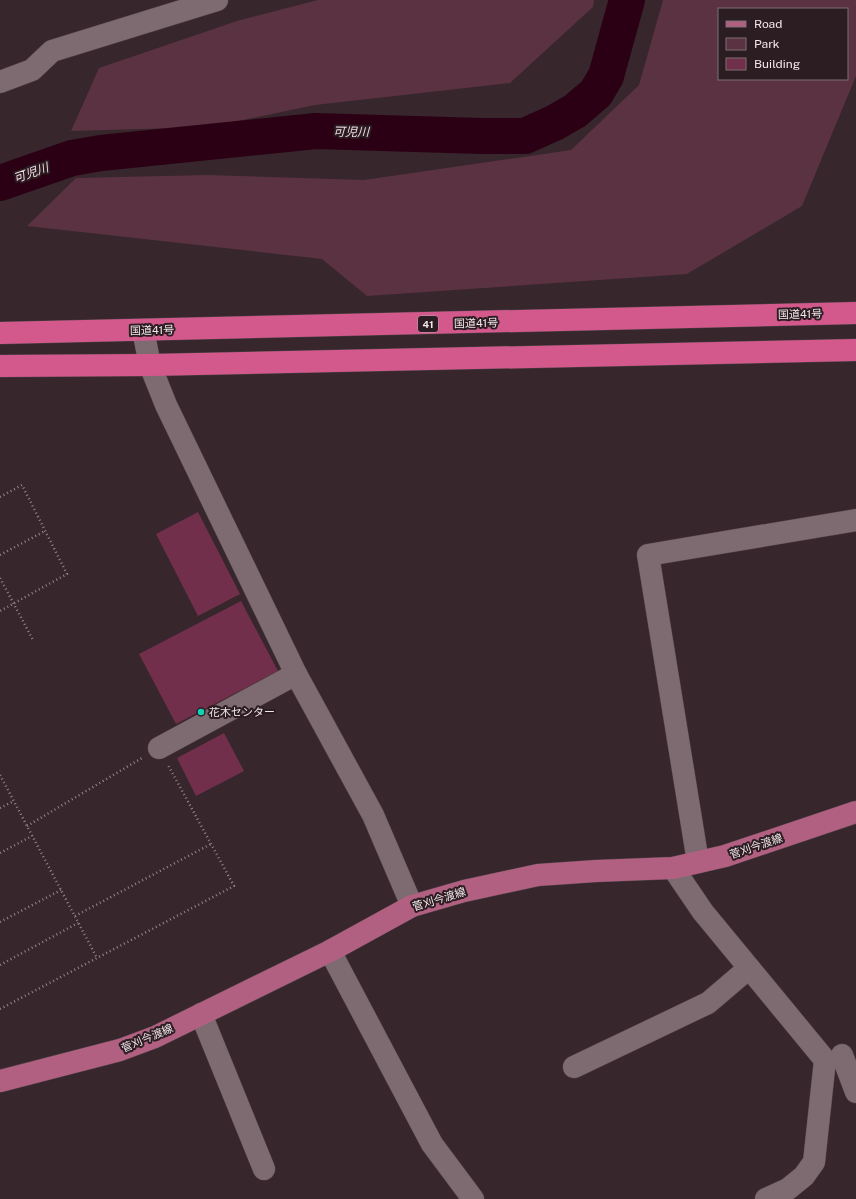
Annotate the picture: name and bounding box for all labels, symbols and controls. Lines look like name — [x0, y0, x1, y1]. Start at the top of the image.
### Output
legend — [718, 8, 848, 80]
text: Road — [754, 17, 782, 31]
text: Park — [754, 37, 780, 51]
text: Building — [754, 57, 800, 71]
water label: 可児川 — [333, 125, 371, 139]
water label: 可児川 — [12, 160, 52, 185]
street label: 国道41号 — [778, 308, 822, 320]
road number: 41 — [418, 316, 438, 332]
street label: 国道41号 — [454, 317, 498, 329]
street label: 国道41号 — [130, 324, 174, 336]
place label: 花木センター — [209, 706, 275, 718]
marker: 花木センター — [196, 707, 206, 717]
street label: 菅刈今渡線 — [728, 831, 784, 861]
street label: 菅刈今渡線 — [411, 885, 467, 913]
street label: 菅刈今渡線 — [119, 1022, 175, 1054]

